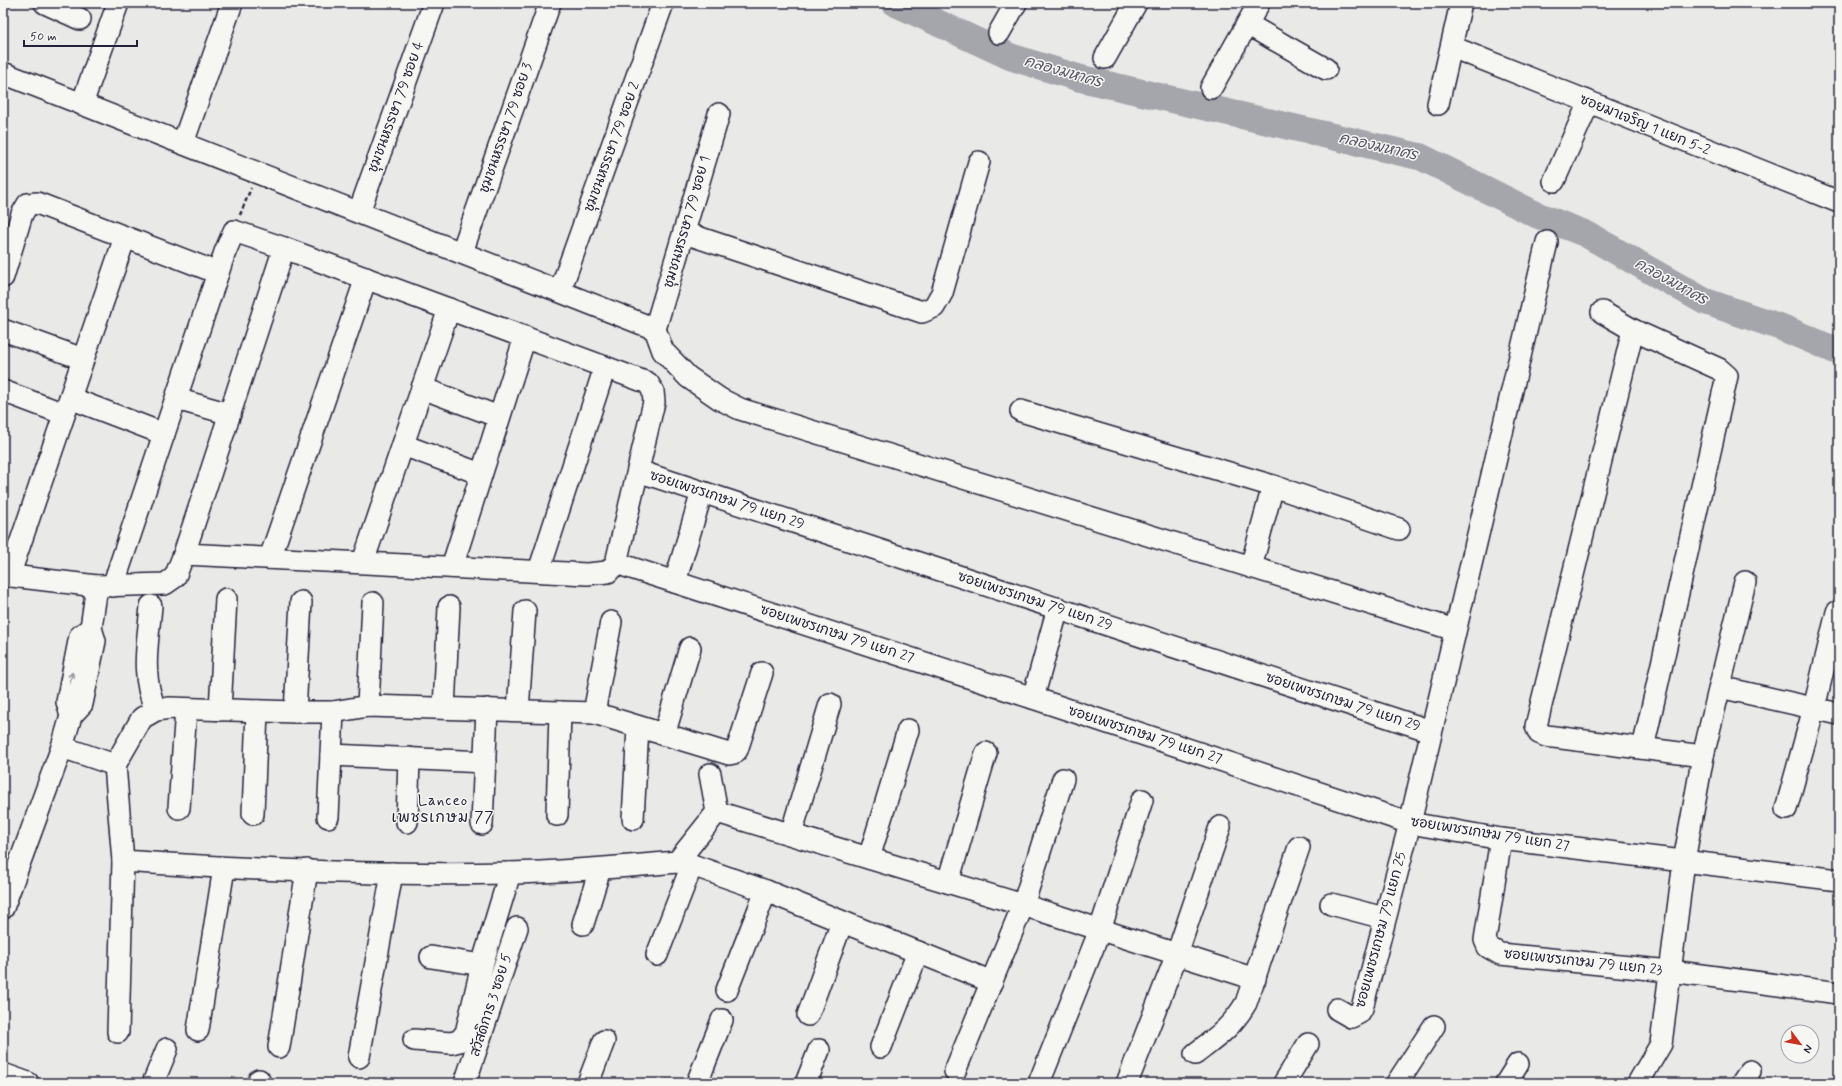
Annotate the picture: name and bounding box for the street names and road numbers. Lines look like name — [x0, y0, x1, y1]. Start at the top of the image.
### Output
street label: ชุมชนหรรษา 79 ซอย 4 — [364, 39, 428, 175]
street label: ชุมชนหรรษา 79 ซอย 3 — [475, 60, 537, 196]
street label: ชุมชนหรรษา 79 ซอย 2 — [580, 79, 644, 215]
street label: ซอยมาเจริญ 1 แยก 5-2 — [1577, 91, 1713, 160]
street label: ชุมชนหรรษา 79 ซอย 1 — [660, 154, 714, 290]
street label: ซอยเพชรเกษม 79 แยก 29 — [647, 466, 807, 534]
street label: ซอยเพชรเกษม 79 แยก 29 — [955, 567, 1115, 635]
street label: ซอยเพชรเกษม 79 แยก 27 — [758, 601, 916, 667]
street label: ซอยเพชรเกษม 79 แยก 29 — [1263, 668, 1423, 736]
street label: ซอยเพชรเกษม 79 แยก 27 — [1066, 702, 1224, 768]
street label: ซอยเพชรเกษม 79 แยก 27 — [1409, 813, 1571, 855]
street label: ซอยเพชรเกษม 79 แยก 25 — [1351, 850, 1411, 1010]
street label: ซอยเพชรเกษม 79 แยก 23 — [1503, 945, 1663, 979]
street label: สวัสดิการ 3 ซอย 5 — [466, 951, 516, 1059]

